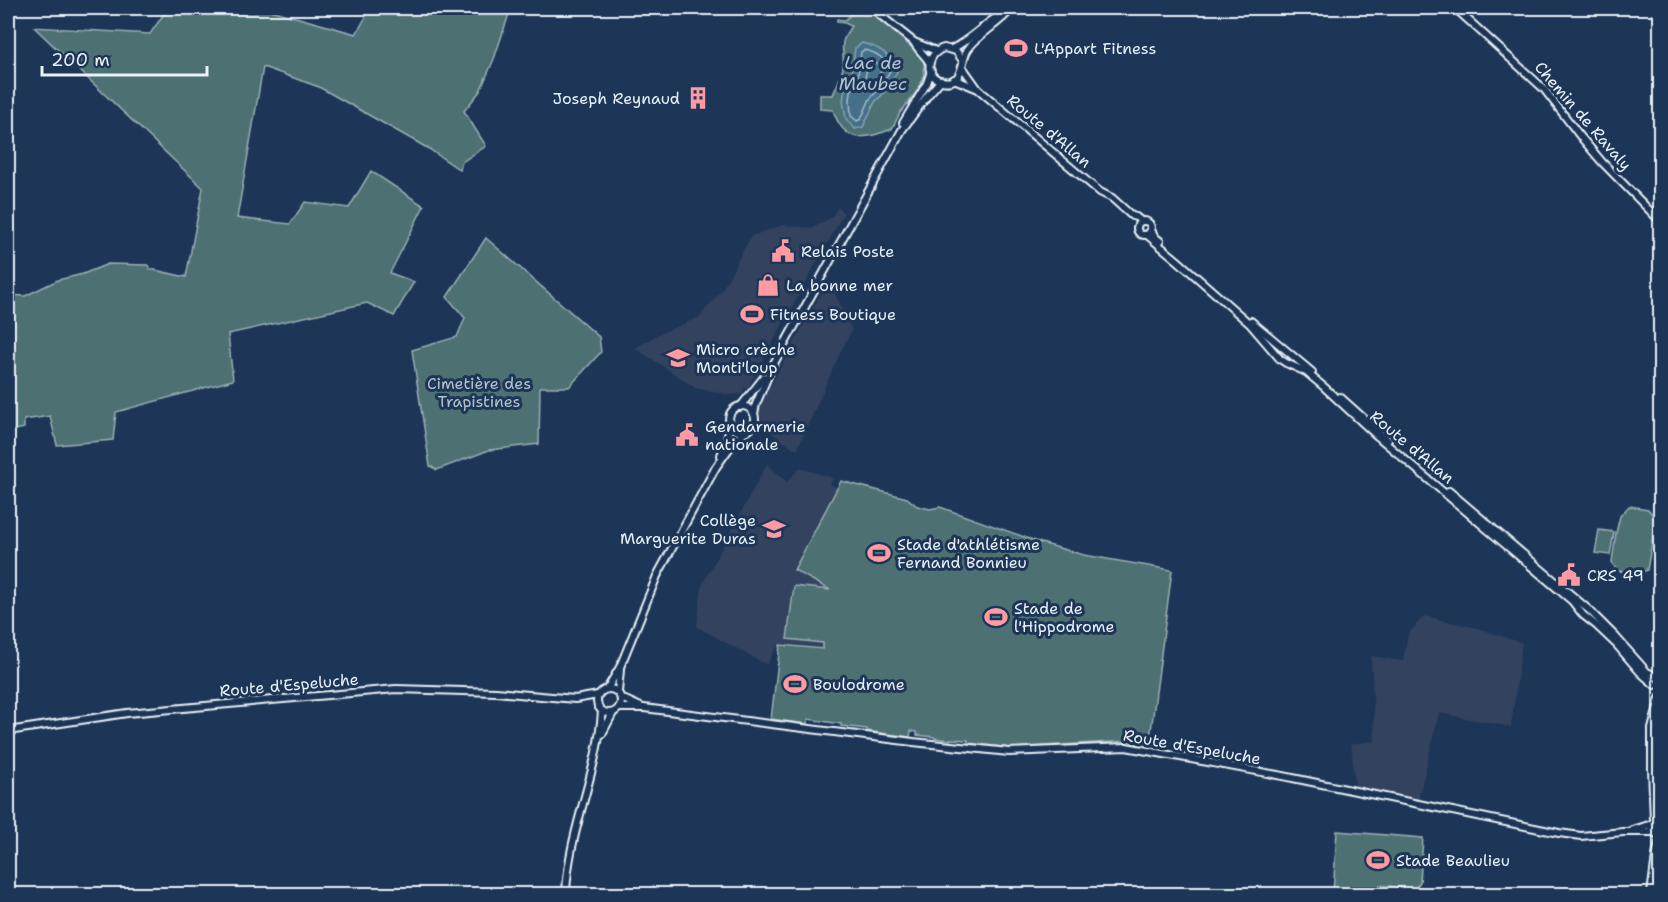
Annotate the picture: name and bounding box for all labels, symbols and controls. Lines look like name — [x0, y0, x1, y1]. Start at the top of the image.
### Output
sports icon: L'Appart Fitness — [1003, 35, 1029, 61]
place label: L'Appart Fitness — [1034, 38, 1156, 59]
scale bar — [42, 39, 207, 77]
text: 200 m — [51, 48, 110, 72]
water label: Lac de Maubec — [839, 51, 907, 96]
street label: Chemin de Ravaly — [1530, 57, 1636, 175]
building icon: Joseph Reynaud — [685, 85, 711, 111]
place label: Joseph Reynaud — [553, 88, 680, 109]
street label: Route d'Allan — [1003, 90, 1096, 172]
public building icon: Relais Poste — [770, 238, 796, 264]
place label: Relais Poste — [801, 241, 894, 262]
shop icon: La bonne mer — [755, 272, 781, 298]
place label: La bonne mer — [786, 275, 893, 296]
sports icon: Fitness Boutique — [739, 301, 765, 327]
place label: Fitness Boutique — [770, 304, 896, 325]
place label: Micro crèche Monti'loup — [696, 339, 795, 378]
school or university icon: Micro crèche Monti'loup — [665, 345, 691, 371]
park label: Cimetière des Trapistines — [427, 373, 531, 412]
street label: Route d'Allan — [1366, 406, 1459, 488]
place label: Gendarmerie nationale — [705, 416, 805, 455]
public building icon: Gendarmerie nationale — [674, 422, 700, 448]
place label: Collège Marguerite Duras — [620, 510, 756, 549]
school or university icon: Collège Marguerite Duras — [761, 516, 787, 542]
place label: Stade d'athlétisme Fernand Bonnieu — [897, 534, 1040, 573]
sports icon: Stade d'athlétisme Fernand Bonnieu — [866, 540, 892, 566]
public building icon: CRS 49 — [1556, 562, 1582, 588]
place label: CRS 49 — [1587, 565, 1644, 586]
place label: Stade de l'Hippodrome — [1014, 598, 1115, 637]
sports icon: Stade de l'Hippodrome — [983, 604, 1009, 630]
street label: Route d'Espeluche — [219, 668, 359, 702]
sports icon: Boulodrome — [782, 671, 808, 697]
place label: Boulodrome — [813, 674, 905, 695]
street label: Route d'Espeluche — [1122, 725, 1262, 769]
sports icon: Stade Beaulieu — [1365, 847, 1391, 873]
place label: Stade Beaulieu — [1396, 850, 1510, 871]

